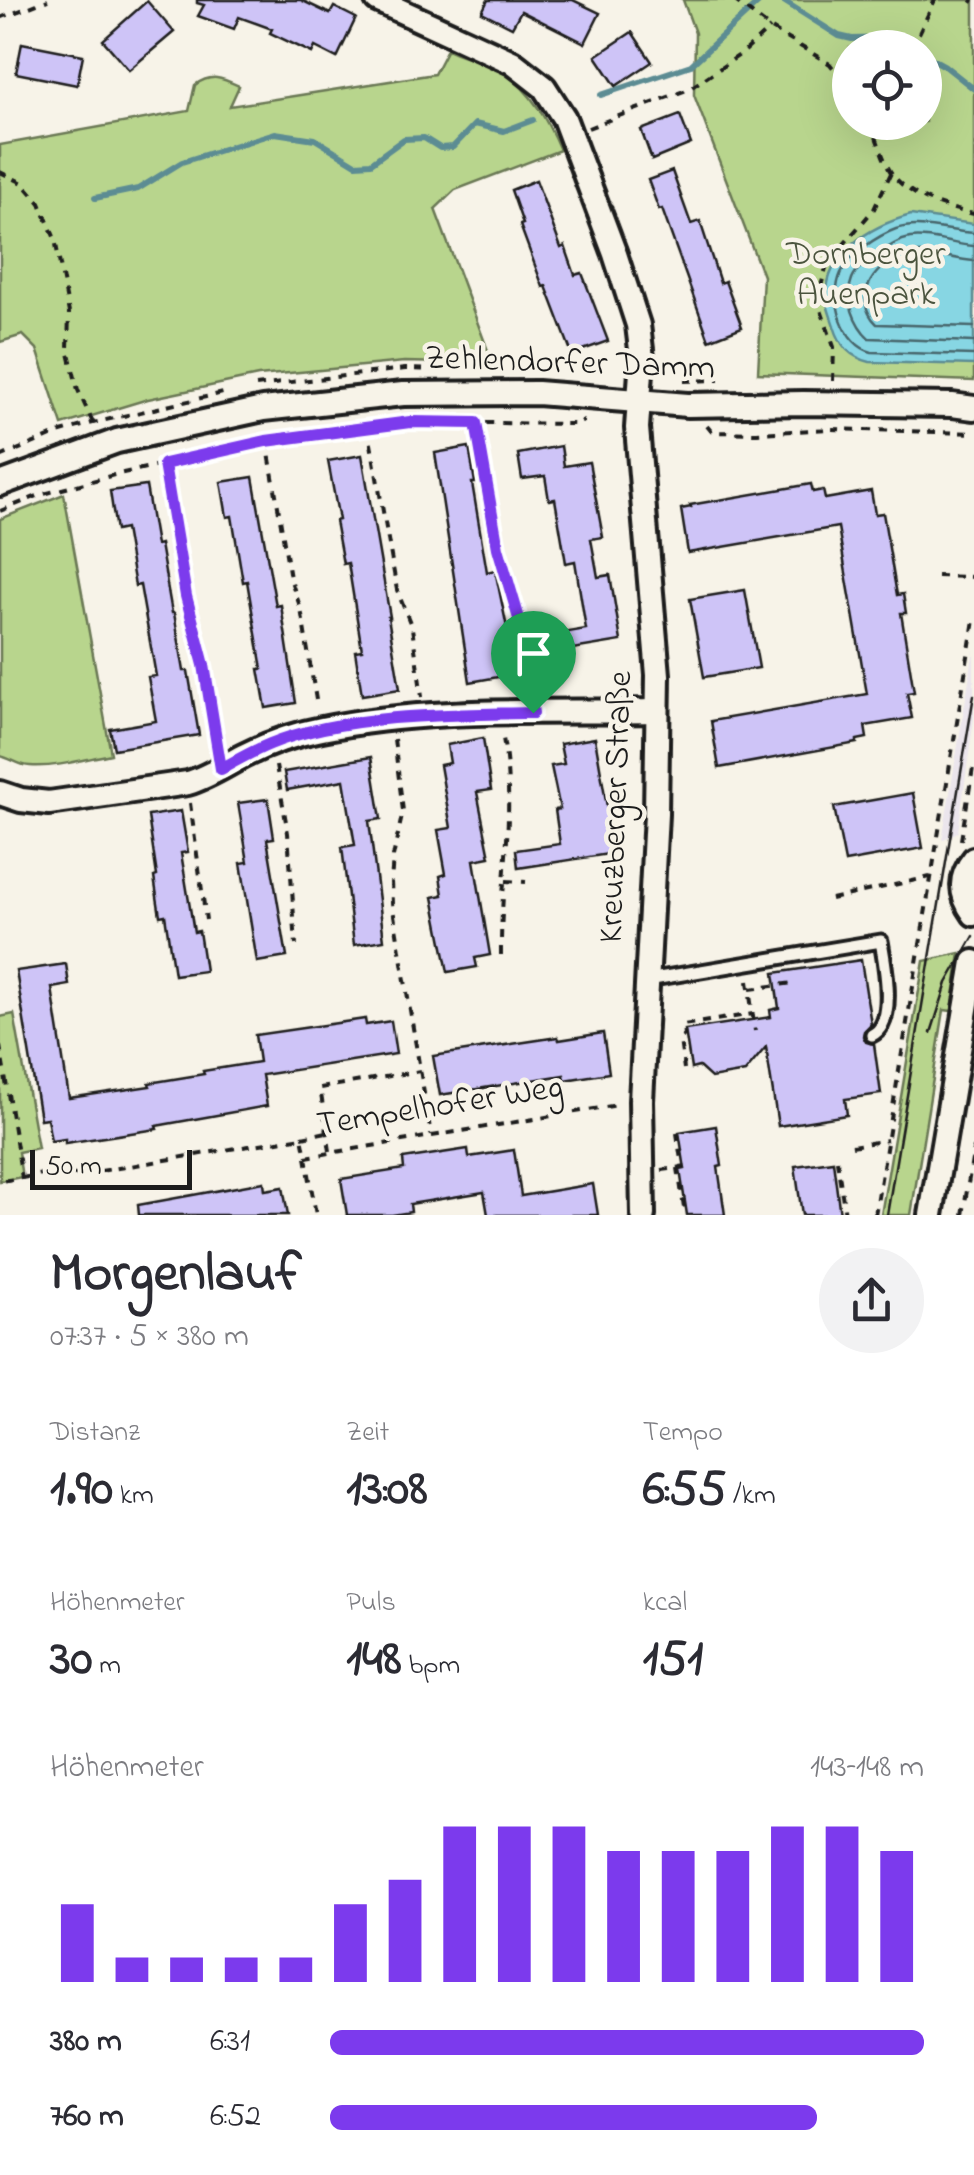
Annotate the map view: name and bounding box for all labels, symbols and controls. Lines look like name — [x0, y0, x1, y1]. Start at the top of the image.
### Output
map controls — [832, 30, 942, 140]
button: locate — [832, 30, 942, 140]
park label: Dornberger Auenpark — [785, 230, 946, 321]
street label: Zehlendorfer Damm — [424, 333, 716, 395]
pin — [491, 611, 576, 714]
icon: arrive — [506, 626, 561, 681]
street label: Kreuzberger Straße — [587, 670, 647, 944]
street label: Tempelhofer Weg — [313, 1062, 567, 1152]
scale bar — [30, 1145, 192, 1190]
text: 50 m — [45, 1147, 102, 1188]
text: Morgenlauf — [50, 1236, 301, 1316]
button: share — [819, 1248, 924, 1353]
text: 07:37 · 5 × 380 m — [50, 1314, 249, 1361]
text: Distanz — [50, 1413, 140, 1454]
text: Zeit — [346, 1413, 389, 1454]
text: Tempo — [643, 1413, 723, 1454]
text: 1.90 — [50, 1454, 113, 1527]
text: 13:08 — [346, 1454, 427, 1527]
text: 6:55 — [643, 1454, 726, 1527]
text: km — [113, 1476, 154, 1517]
text: /km — [726, 1476, 776, 1517]
text: Höhenmeter — [50, 1583, 185, 1624]
text: Puls — [346, 1583, 396, 1624]
text: kcal — [643, 1583, 687, 1624]
text: 30 — [50, 1624, 92, 1697]
text: 148 — [346, 1624, 402, 1697]
text: 151 — [643, 1624, 703, 1697]
text: m — [92, 1646, 121, 1687]
text: bpm — [402, 1646, 460, 1687]
text: Höhenmeter — [50, 1745, 204, 1792]
text: 143–148 m — [810, 1745, 924, 1792]
text: 380 m — [50, 2019, 122, 2066]
text: 6:31 — [210, 2019, 250, 2066]
text: 760 m — [50, 2094, 124, 2141]
text: 6:52 — [210, 2094, 261, 2141]

